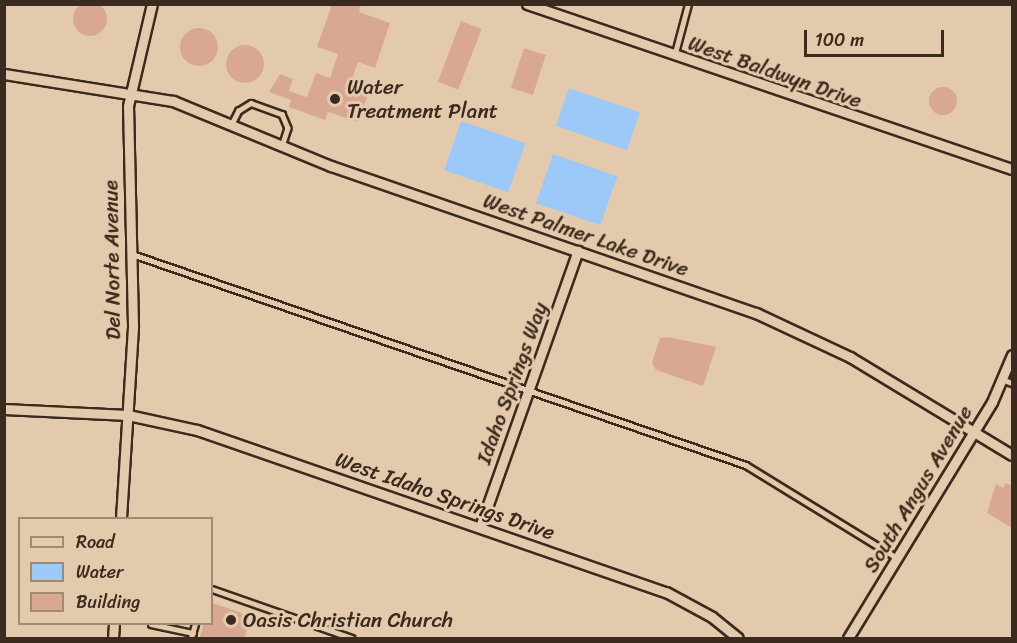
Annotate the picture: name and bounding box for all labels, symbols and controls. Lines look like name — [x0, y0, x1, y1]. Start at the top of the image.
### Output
scale bar — [807, 18, 946, 56]
text: 100 m — [815, 24, 864, 56]
street label: West Baldwyn Drive — [685, 30, 865, 114]
place label: Water Treatment Plant — [347, 74, 497, 124]
marker: Water Treatment Plant — [328, 92, 342, 106]
street label: Del Norte Avenue — [98, 179, 126, 341]
street label: West Palmer Lake Drive — [479, 188, 693, 282]
street label: Idaho Springs Way — [471, 299, 553, 467]
street label: South Angus Avenue — [859, 402, 977, 576]
street label: West Idaho Springs Drive — [331, 446, 559, 546]
legend — [18, 517, 213, 625]
text: Road — [76, 526, 115, 558]
text: Water — [76, 556, 123, 588]
text: Building — [76, 586, 140, 618]
place label: Oasis Christian Church — [243, 607, 453, 633]
marker: Oasis Christian Church — [224, 613, 238, 627]

